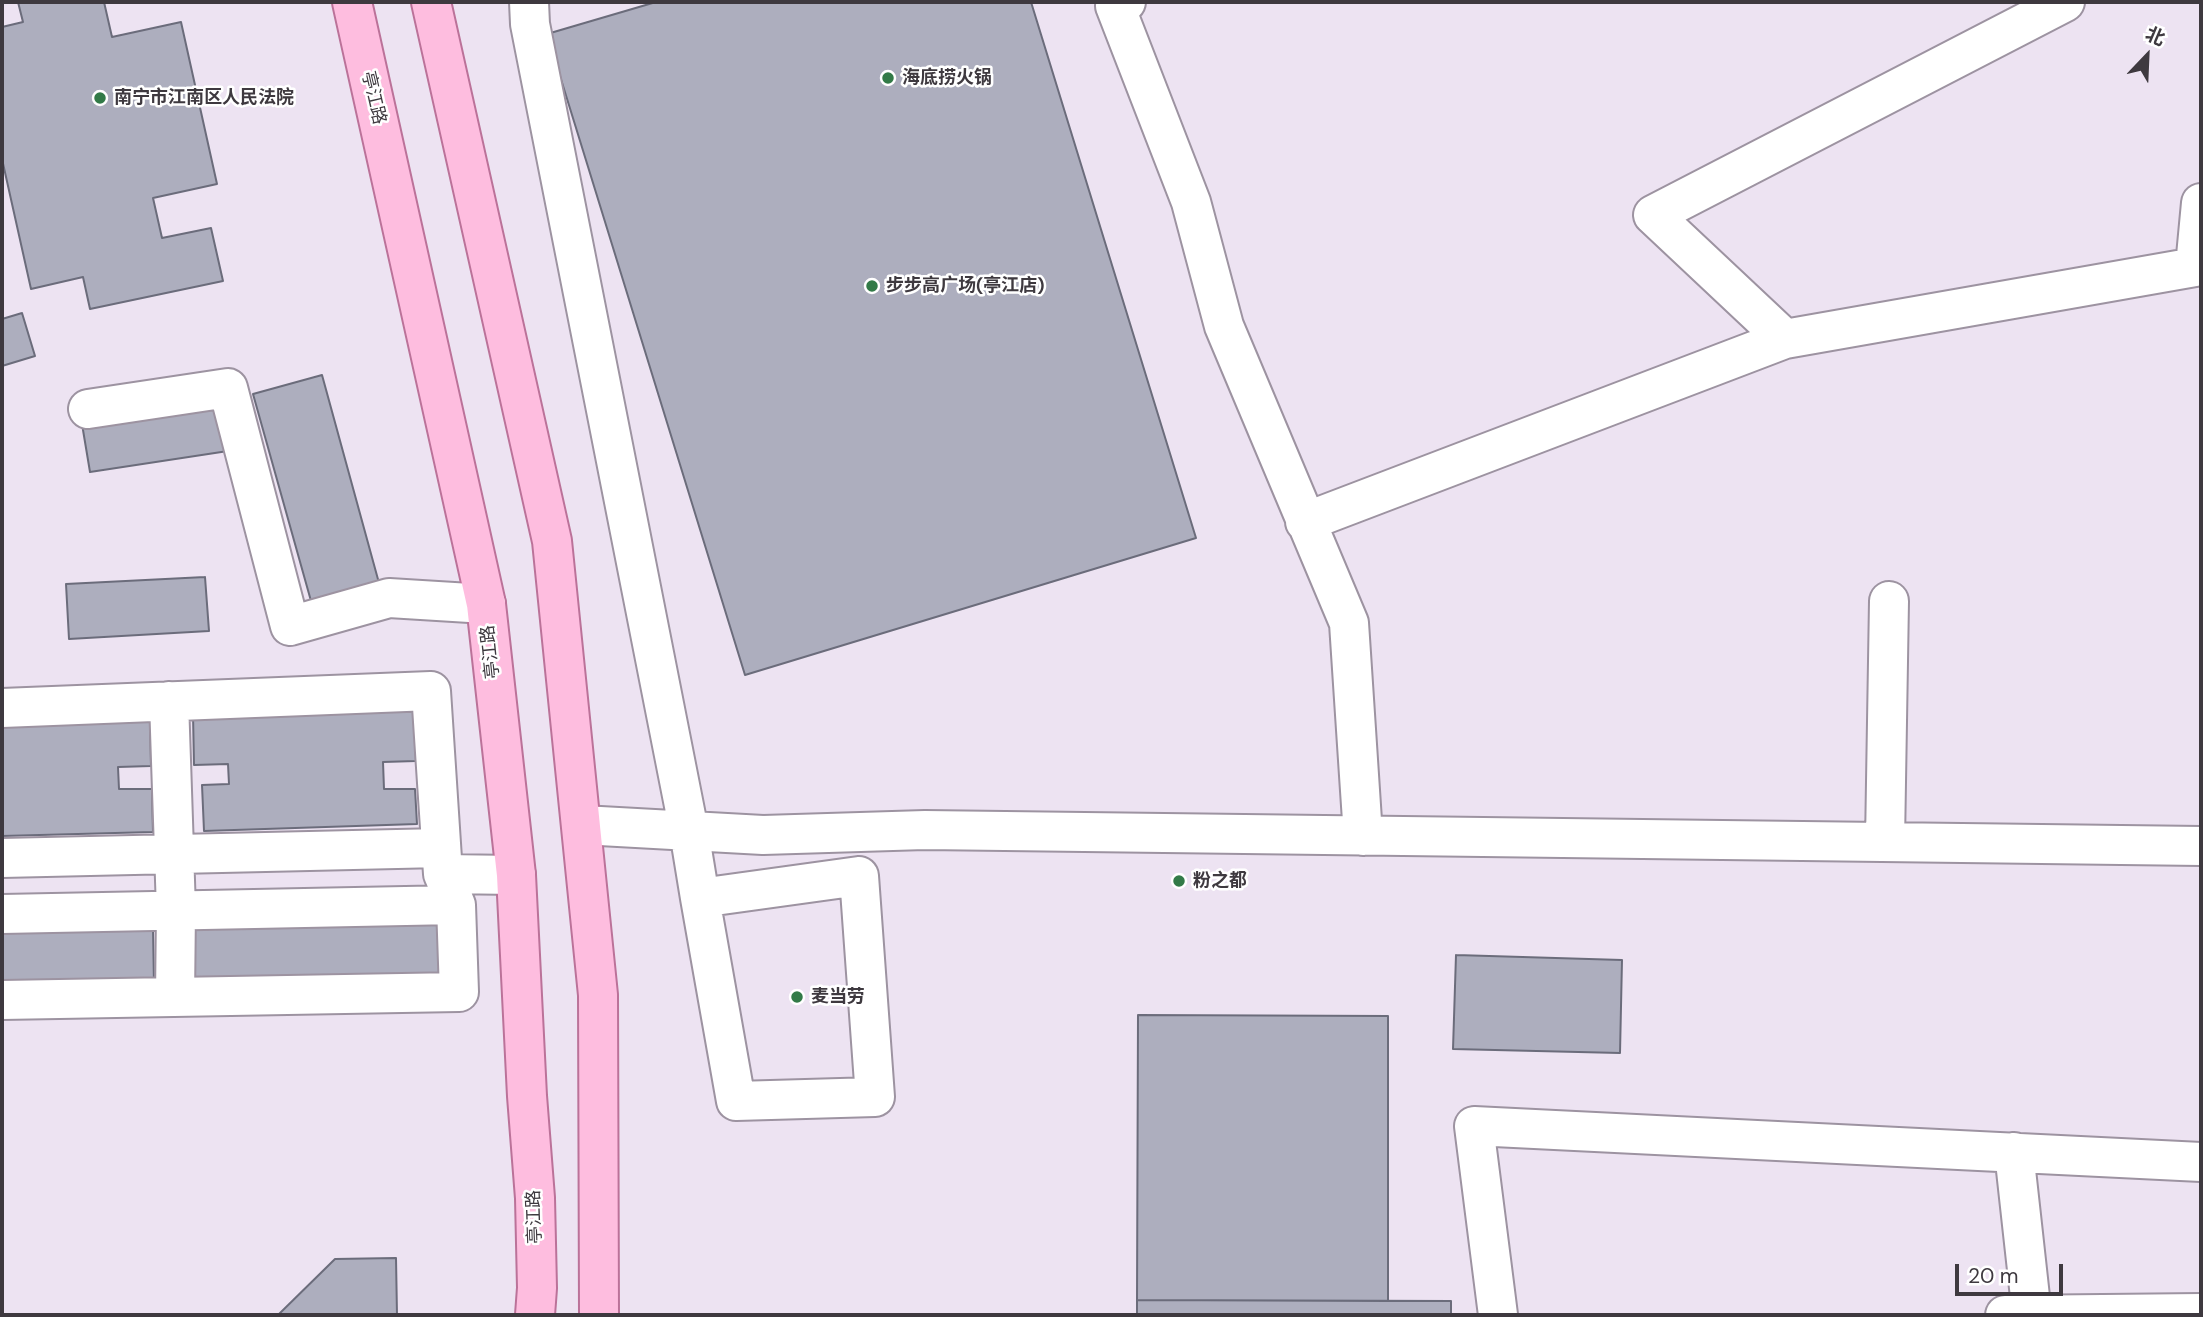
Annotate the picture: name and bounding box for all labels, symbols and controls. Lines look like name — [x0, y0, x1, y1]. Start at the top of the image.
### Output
north arrow — [2112, 21, 2182, 91]
text: 北 — [2142, 21, 2169, 51]
place label: 海底捞火锅 — [902, 67, 992, 89]
street label: 亭江路 — [356, 69, 390, 127]
marker: 海底捞火锅 — [880, 70, 896, 86]
place label: 南宁市江南区人民法院 — [114, 87, 294, 109]
marker: 南宁市江南区人民法院 — [92, 90, 108, 106]
place label: 步步高广场(亭江店) — [886, 275, 1045, 297]
marker: 步步高广场(亭江店) — [864, 278, 880, 294]
street label: 亭江路 — [477, 624, 505, 680]
place label: 粉之都 — [1193, 870, 1247, 892]
marker: 粉之都 — [1171, 873, 1187, 889]
place label: 麦当劳 — [811, 986, 865, 1008]
marker: 麦当劳 — [789, 989, 805, 1005]
street label: 亭江路 — [523, 1190, 547, 1244]
scale bar — [1958, 1250, 2066, 1294]
text: 20 m — [1968, 1262, 2019, 1290]

